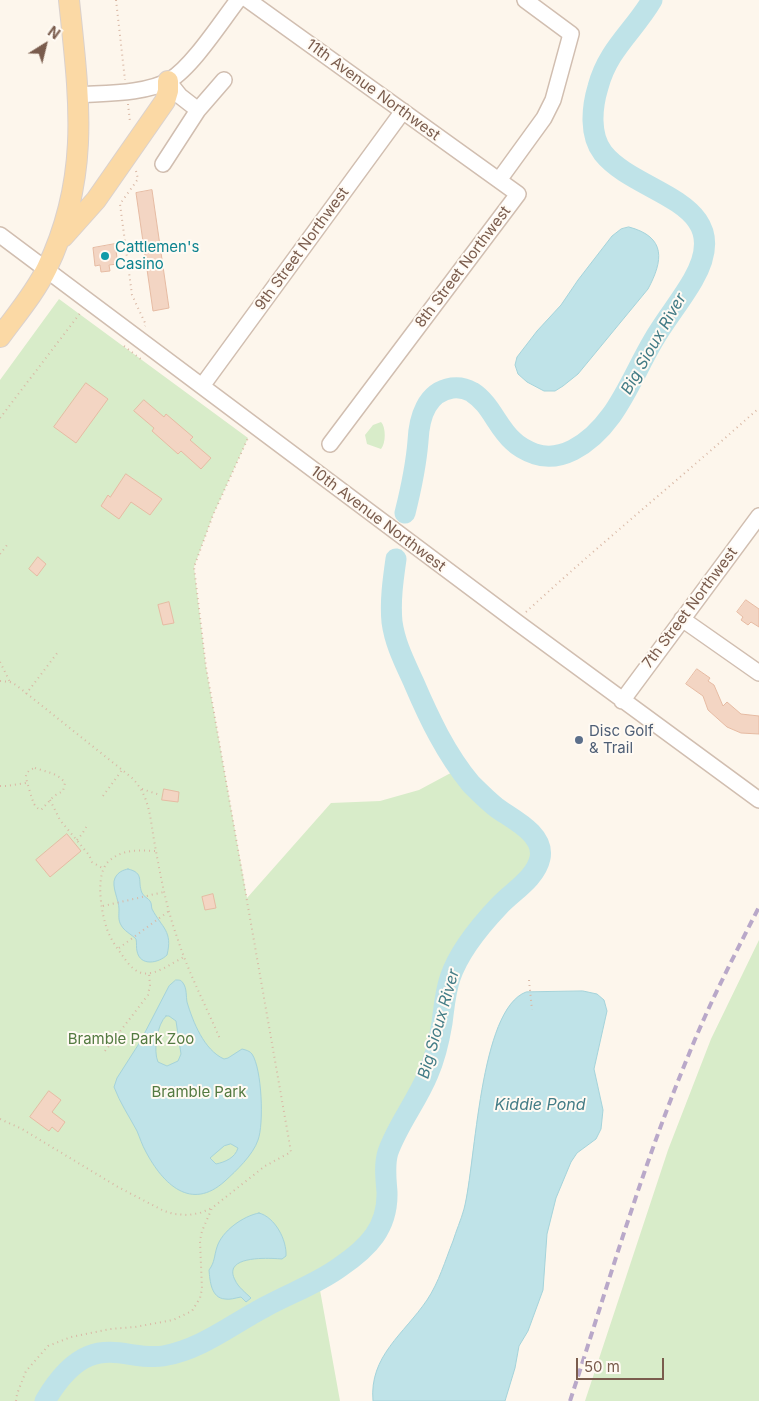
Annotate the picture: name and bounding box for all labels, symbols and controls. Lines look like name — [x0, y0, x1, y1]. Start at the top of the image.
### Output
north arrow — [20, 20, 70, 70]
text: N — [45, 22, 63, 42]
street label: 11th Avenue Northwest — [303, 35, 443, 145]
street label: 9th Street Northwest — [251, 184, 353, 314]
street label: 8th Street Northwest — [411, 203, 515, 331]
place label: Cattlemen's Casino — [115, 238, 199, 273]
marker: Cattlemen's Casino — [99, 250, 111, 262]
water label: Big Sioux River — [617, 290, 691, 398]
street label: 10th Avenue Northwest — [307, 462, 449, 576]
street label: 7th Street Northwest — [639, 544, 741, 672]
place label: Disc Golf & Trail — [589, 722, 654, 757]
marker: Disc Golf & Trail — [573, 734, 585, 746]
water label: Big Sioux River — [414, 967, 464, 1081]
park label: Bramble Park Zoo — [68, 1030, 194, 1048]
park label: Bramble Park — [152, 1083, 246, 1101]
water label: Kiddie Pond — [494, 1095, 586, 1115]
scale bar — [579, 1348, 666, 1380]
text: 50 m — [584, 1357, 620, 1376]

